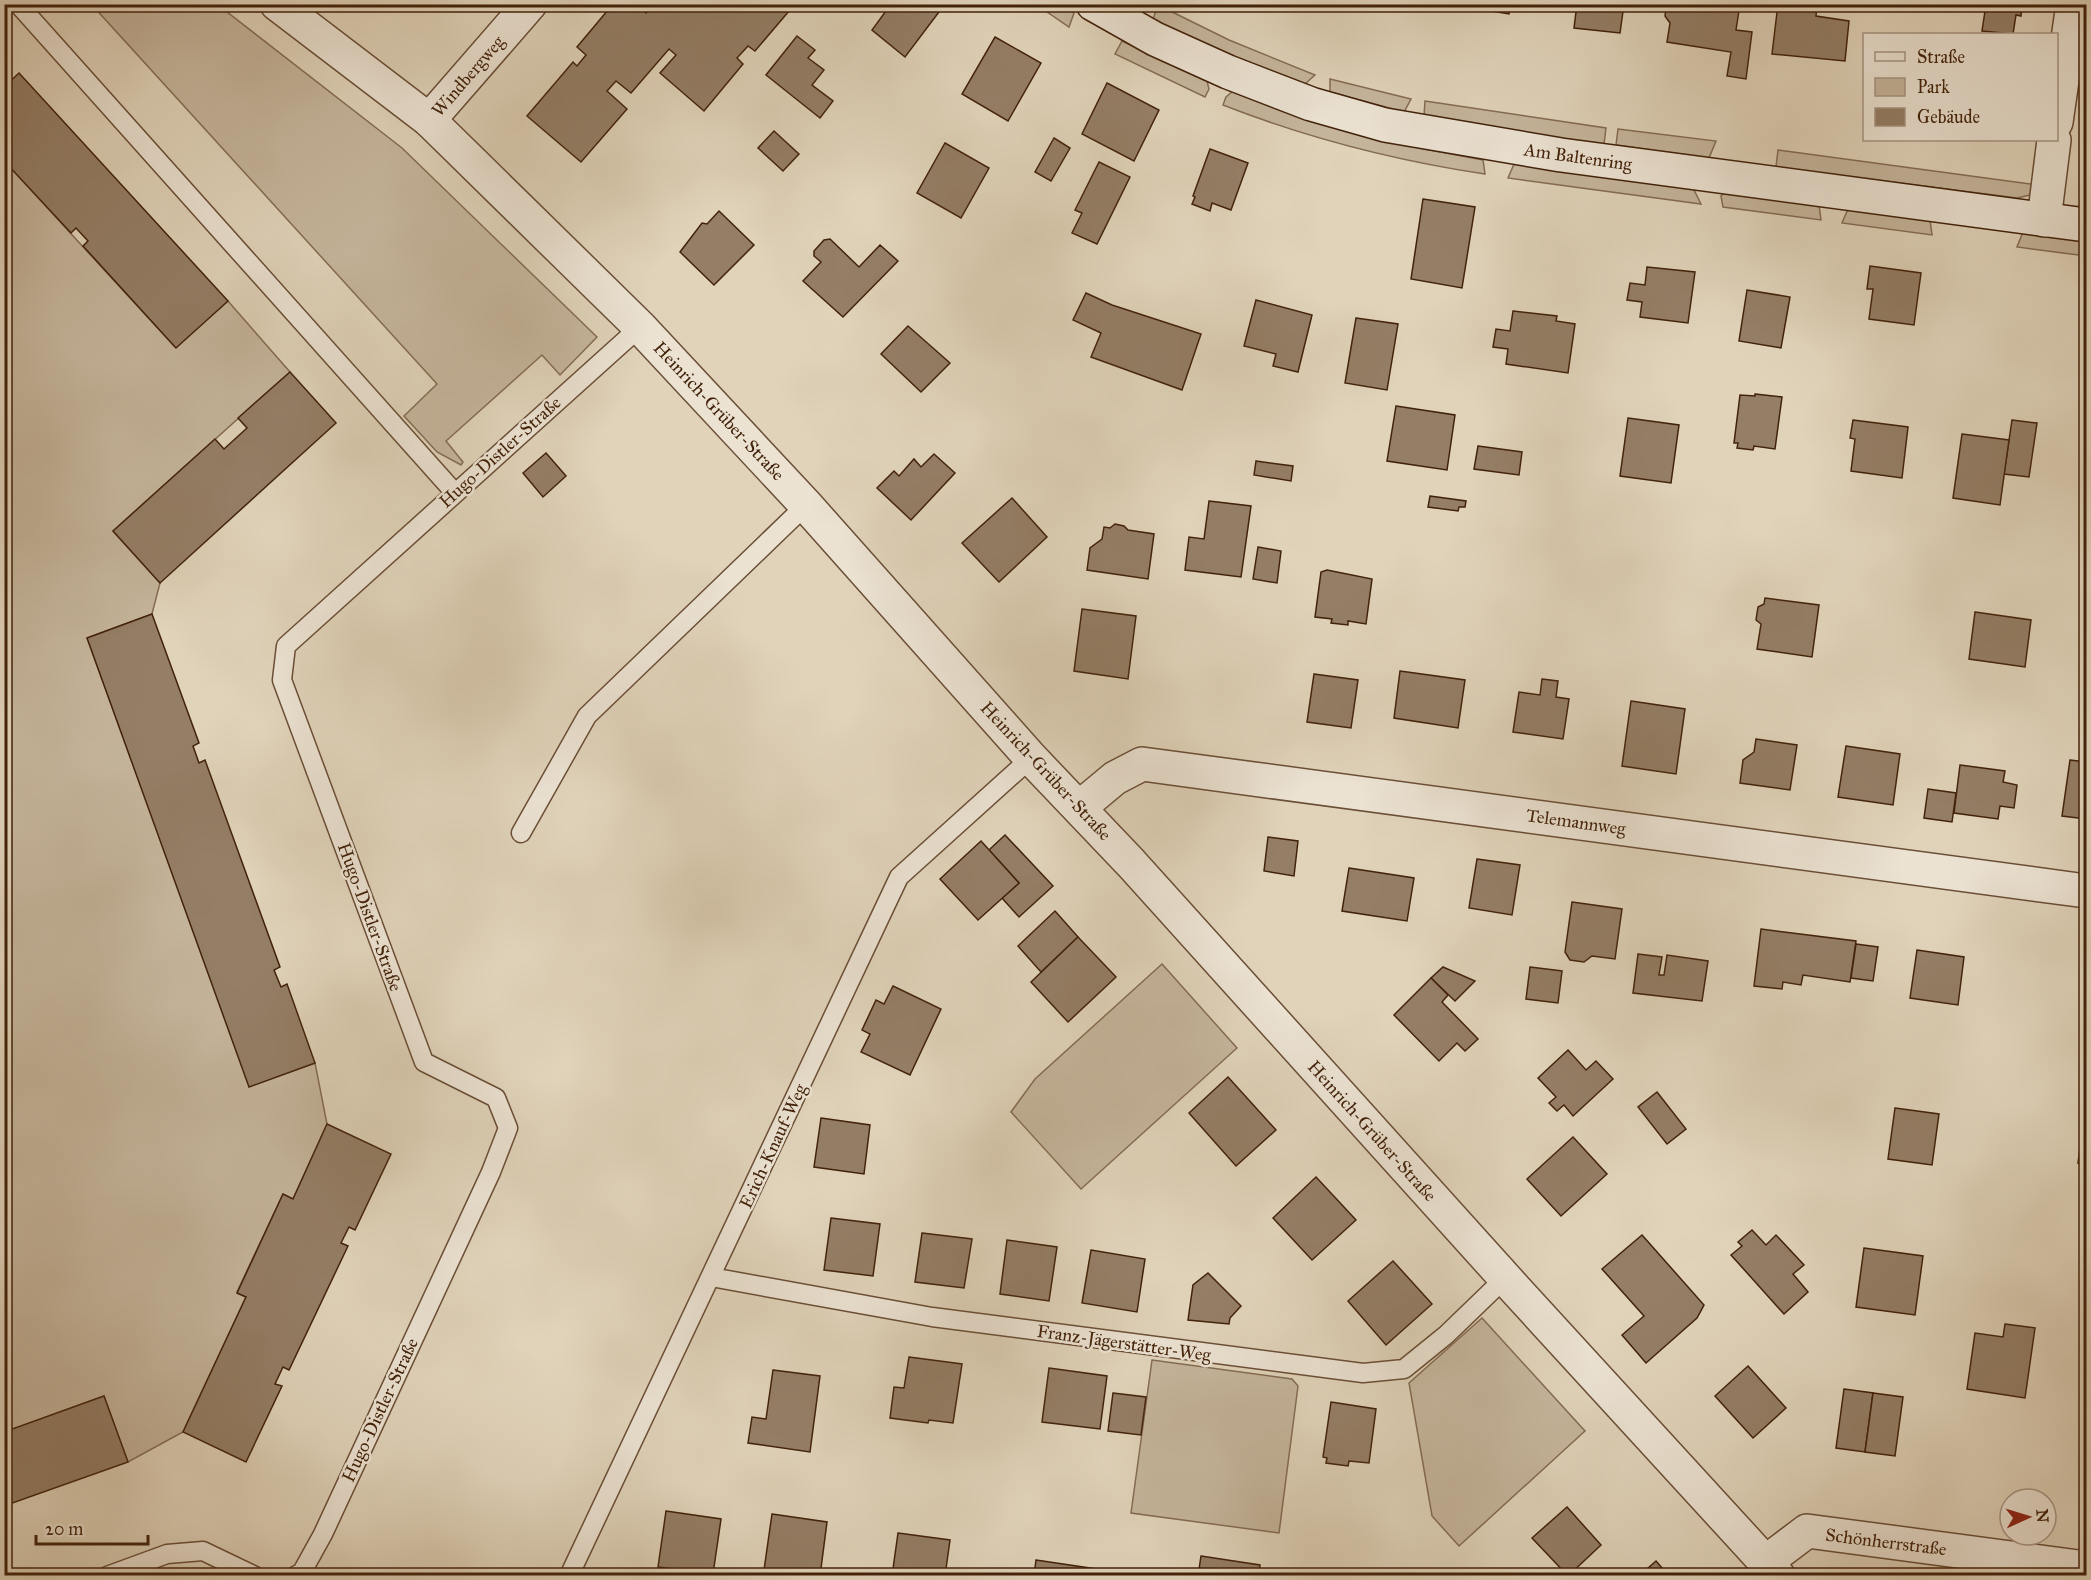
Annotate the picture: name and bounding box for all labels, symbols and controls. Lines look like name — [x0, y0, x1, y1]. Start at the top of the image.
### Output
street label: Windbergweg — [427, 31, 510, 122]
legend — [1863, 33, 2058, 141]
text: Straße — [1917, 46, 1965, 68]
text: Park — [1917, 76, 1950, 98]
text: Gebäude — [1917, 106, 1980, 128]
street label: Am Baltenring — [1521, 138, 1634, 177]
street label: Heinrich-Grüber-Straße — [649, 337, 789, 485]
street label: Hugo-Distler-Straße — [435, 391, 566, 513]
street label: Heinrich-Grüber-Straße — [976, 697, 1116, 845]
street label: Telemannweg — [1525, 804, 1628, 841]
street label: Hugo-Distler-Straße — [332, 840, 407, 995]
street label: Heinrich-Grüber-Straße — [1303, 1056, 1441, 1206]
street label: Erich-Knauf-Weg — [735, 1080, 813, 1212]
street label: Franz-Jägerstätter-Weg — [1035, 1320, 1213, 1367]
street label: Hugo-Distler-Straße — [337, 1334, 424, 1486]
north arrow — [1998, 1487, 2058, 1547]
scale bar — [36, 1508, 148, 1546]
text: N — [2033, 1509, 2052, 1524]
text: 20 m — [45, 1518, 83, 1540]
street label: Schönherrstraße — [1824, 1524, 1948, 1560]

